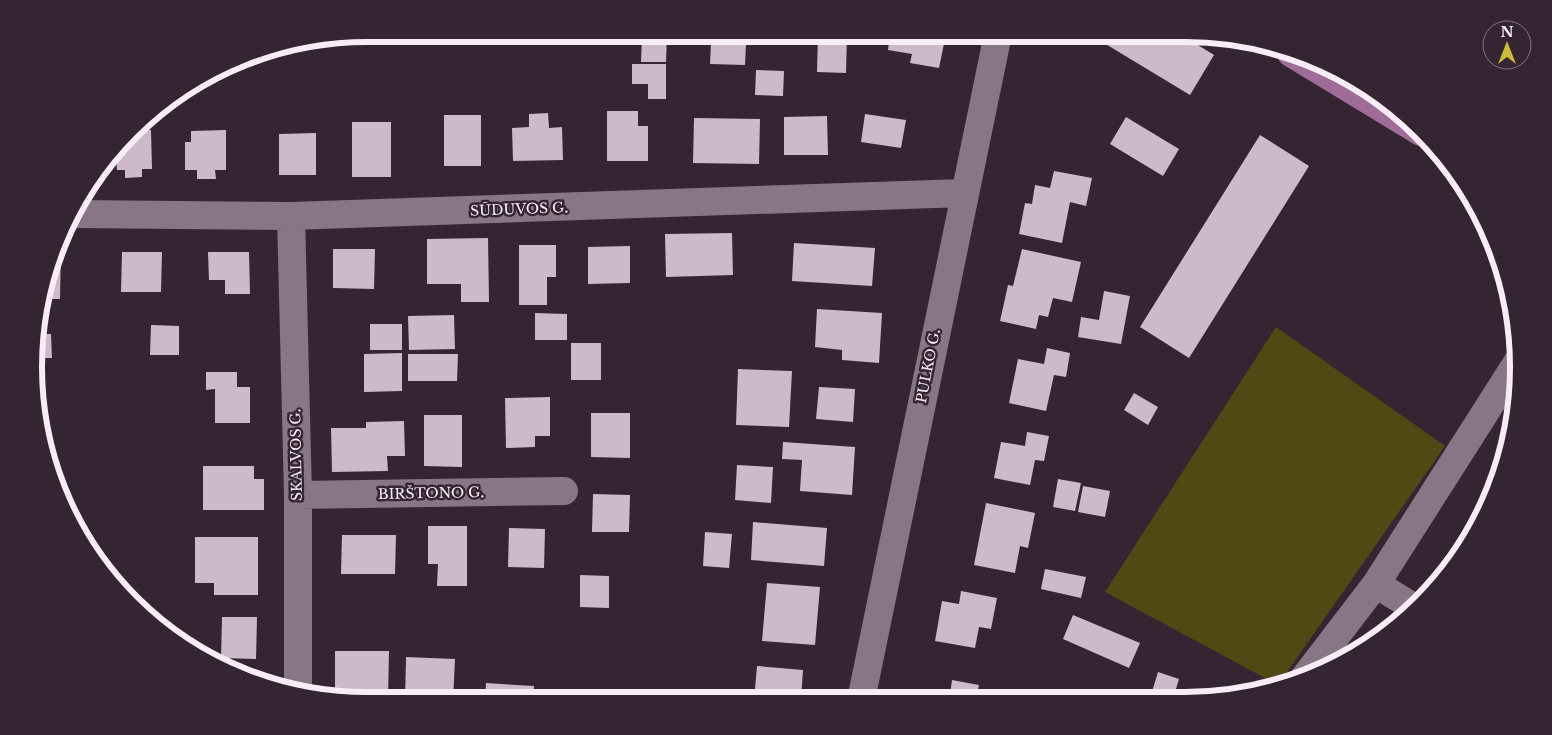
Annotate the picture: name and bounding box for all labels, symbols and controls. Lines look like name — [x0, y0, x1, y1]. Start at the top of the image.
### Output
north arrow — [1482, 20, 1532, 70]
text: N — [1500, 23, 1514, 41]
street label: SŪDUVOS G. — [470, 198, 568, 220]
street label: PULKO G. — [912, 327, 944, 405]
street label: SKALVOS G. — [286, 409, 306, 501]
street label: BIRŠTONO G. — [378, 482, 484, 503]

